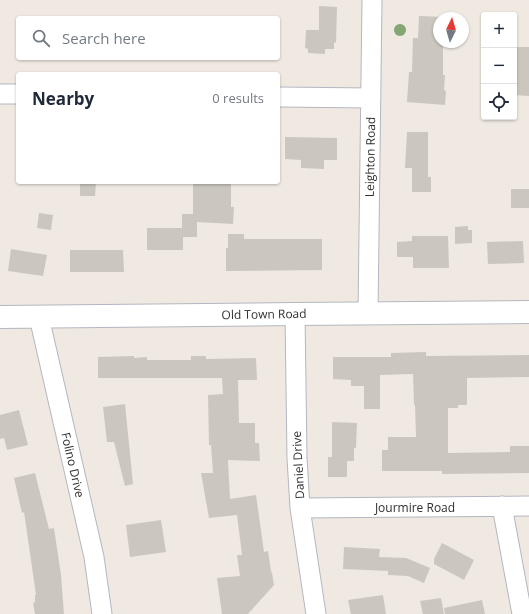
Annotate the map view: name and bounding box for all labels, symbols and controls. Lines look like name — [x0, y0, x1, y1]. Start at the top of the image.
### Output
north arrow — [433, 12, 469, 48]
map controls — [481, 12, 517, 120]
button: + — [481, 12, 517, 48]
search box — [16, 16, 280, 60]
icon: search — [30, 27, 52, 49]
text: Search here — [62, 28, 146, 48]
button: − — [481, 48, 517, 84]
button: locate — [481, 84, 517, 120]
text: Nearby — [32, 87, 94, 110]
text: 0 results — [212, 89, 264, 107]
street label: Leighton Road — [361, 117, 379, 197]
street label: Old Town Road — [221, 305, 307, 323]
street label: Daniel Drive — [288, 430, 308, 499]
street label: Folino Drive — [57, 431, 89, 500]
street label: Jourmire Road — [374, 499, 455, 516]

